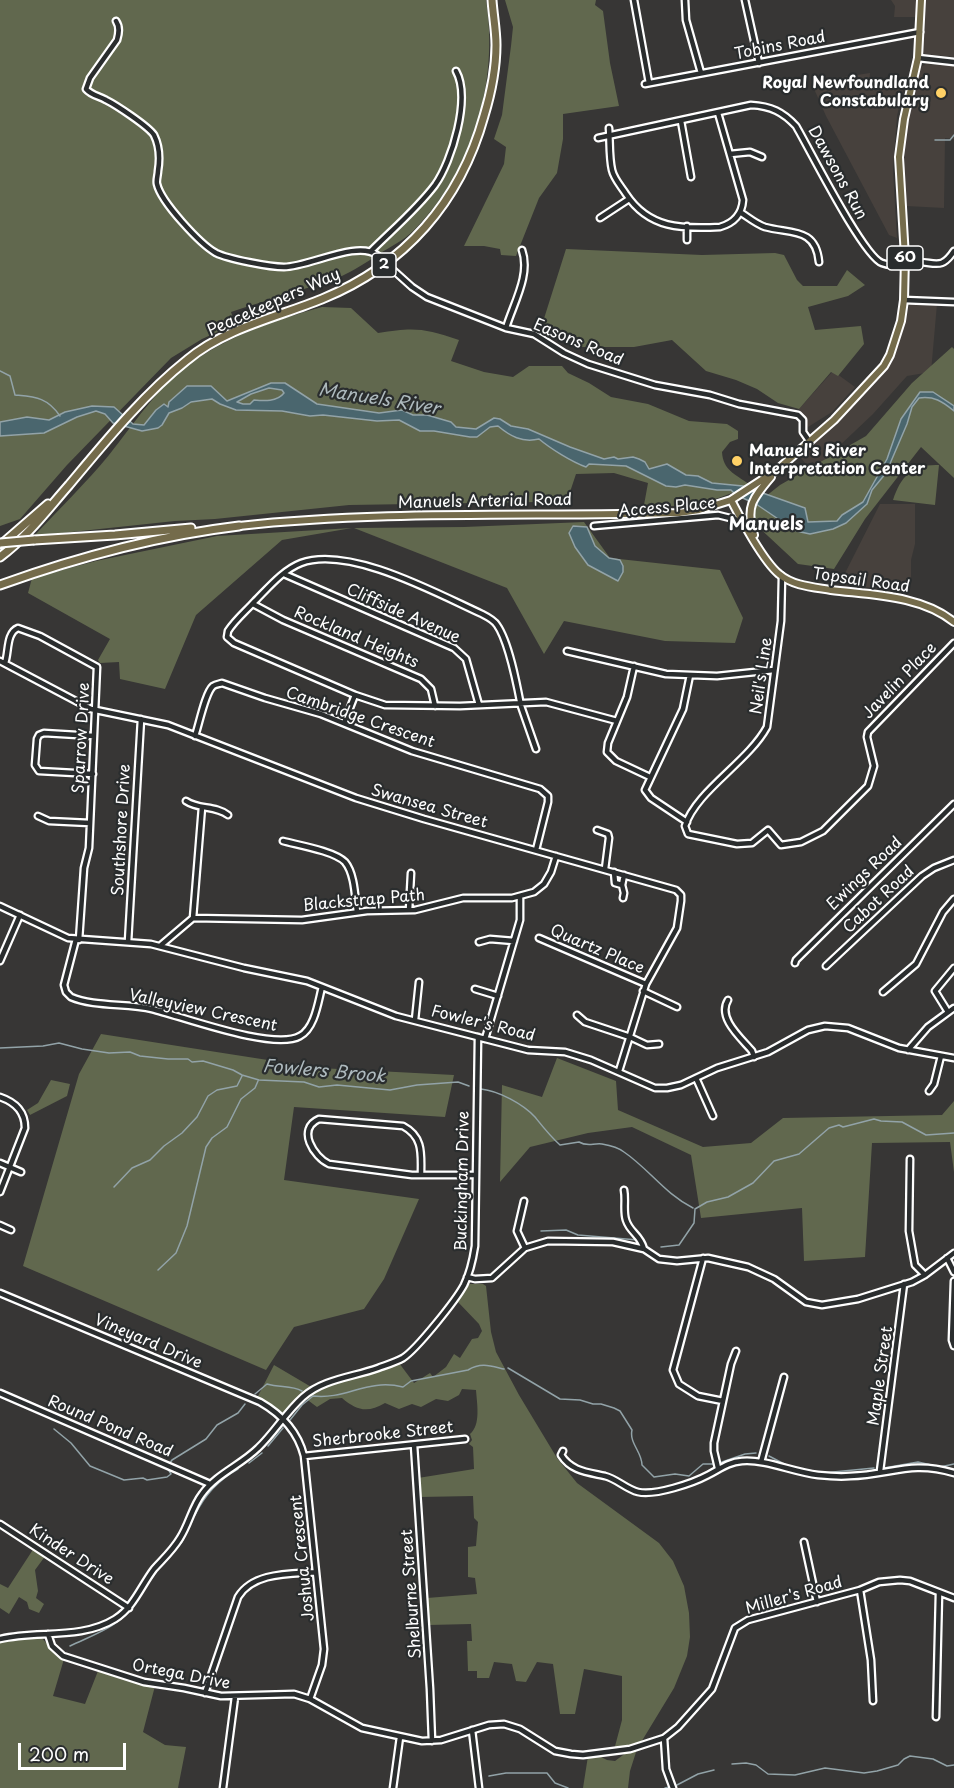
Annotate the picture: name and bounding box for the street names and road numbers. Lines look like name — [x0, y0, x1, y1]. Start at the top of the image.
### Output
street label: Tobins Road — [733, 28, 827, 64]
street label: Dawsons Run — [803, 123, 871, 223]
road number: 60 — [887, 246, 923, 270]
road number: 2 — [372, 253, 396, 277]
street label: Peacekeepers Way — [205, 265, 343, 341]
street label: Easons Road — [530, 315, 626, 371]
street label: Manuels Arterial Road — [398, 491, 572, 513]
street label: Access Place — [618, 494, 716, 522]
street label: Topsail Road — [811, 565, 911, 597]
street label: Cliffside Avenue — [343, 580, 463, 648]
street label: Rockland Heights — [291, 603, 421, 673]
street label: Neil's Line — [747, 636, 777, 716]
street label: Javelin Place — [859, 639, 941, 723]
street label: Sparrow Drive — [70, 682, 94, 794]
street label: Cambridge Crescent — [283, 684, 437, 752]
street label: Southshore Drive — [109, 764, 135, 896]
street label: Swansea Street — [368, 781, 490, 833]
street label: Ewings Road — [823, 833, 907, 915]
street label: Cabot Road — [839, 862, 919, 938]
street label: Blackstrap Path — [302, 886, 426, 916]
street label: Quartz Place — [547, 921, 647, 979]
street label: Valleyview Crescent — [127, 986, 279, 1036]
street label: Fowler's Road — [429, 1002, 537, 1046]
street label: Buckingham Drive — [452, 1111, 474, 1251]
street label: Vineyard Drive — [91, 1311, 205, 1373]
street label: Maple Street — [865, 1325, 897, 1427]
street label: Round Pond Road — [45, 1392, 175, 1462]
street label: Sherbrooke Street — [312, 1418, 454, 1452]
street label: Joshua Crescent — [287, 1494, 319, 1622]
street label: Kinder Drive — [25, 1521, 117, 1589]
street label: Shelburne Street — [398, 1529, 426, 1659]
street label: Miller's Road — [743, 1573, 845, 1619]
street label: Ortega Drive — [130, 1656, 232, 1694]

